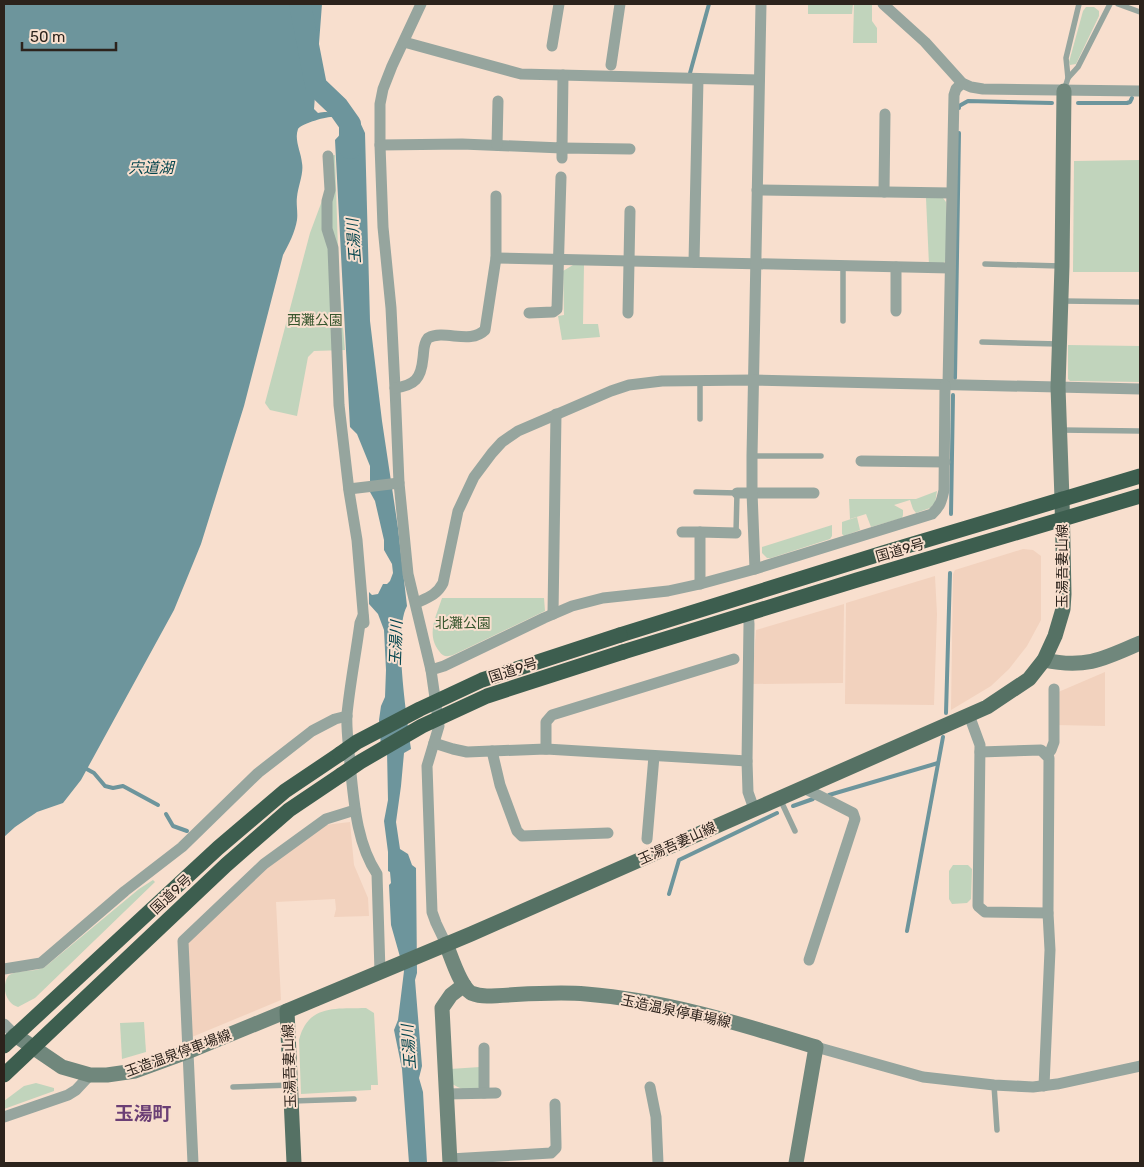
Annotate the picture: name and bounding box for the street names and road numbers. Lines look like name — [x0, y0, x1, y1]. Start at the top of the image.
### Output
street label: 玉湯吾妻山線 — [1054, 524, 1071, 608]
street label: 国道9号 — [874, 535, 927, 566]
street label: 国道9号 — [487, 655, 540, 686]
street label: 玉湯吾妻山線 — [635, 819, 719, 868]
street label: 国道9号 — [147, 871, 196, 918]
street label: 玉造温泉停車場線 — [619, 992, 732, 1031]
street label: 玉湯吾妻山線 — [280, 1024, 299, 1108]
street label: 玉造温泉停車場線 — [123, 1026, 234, 1081]

